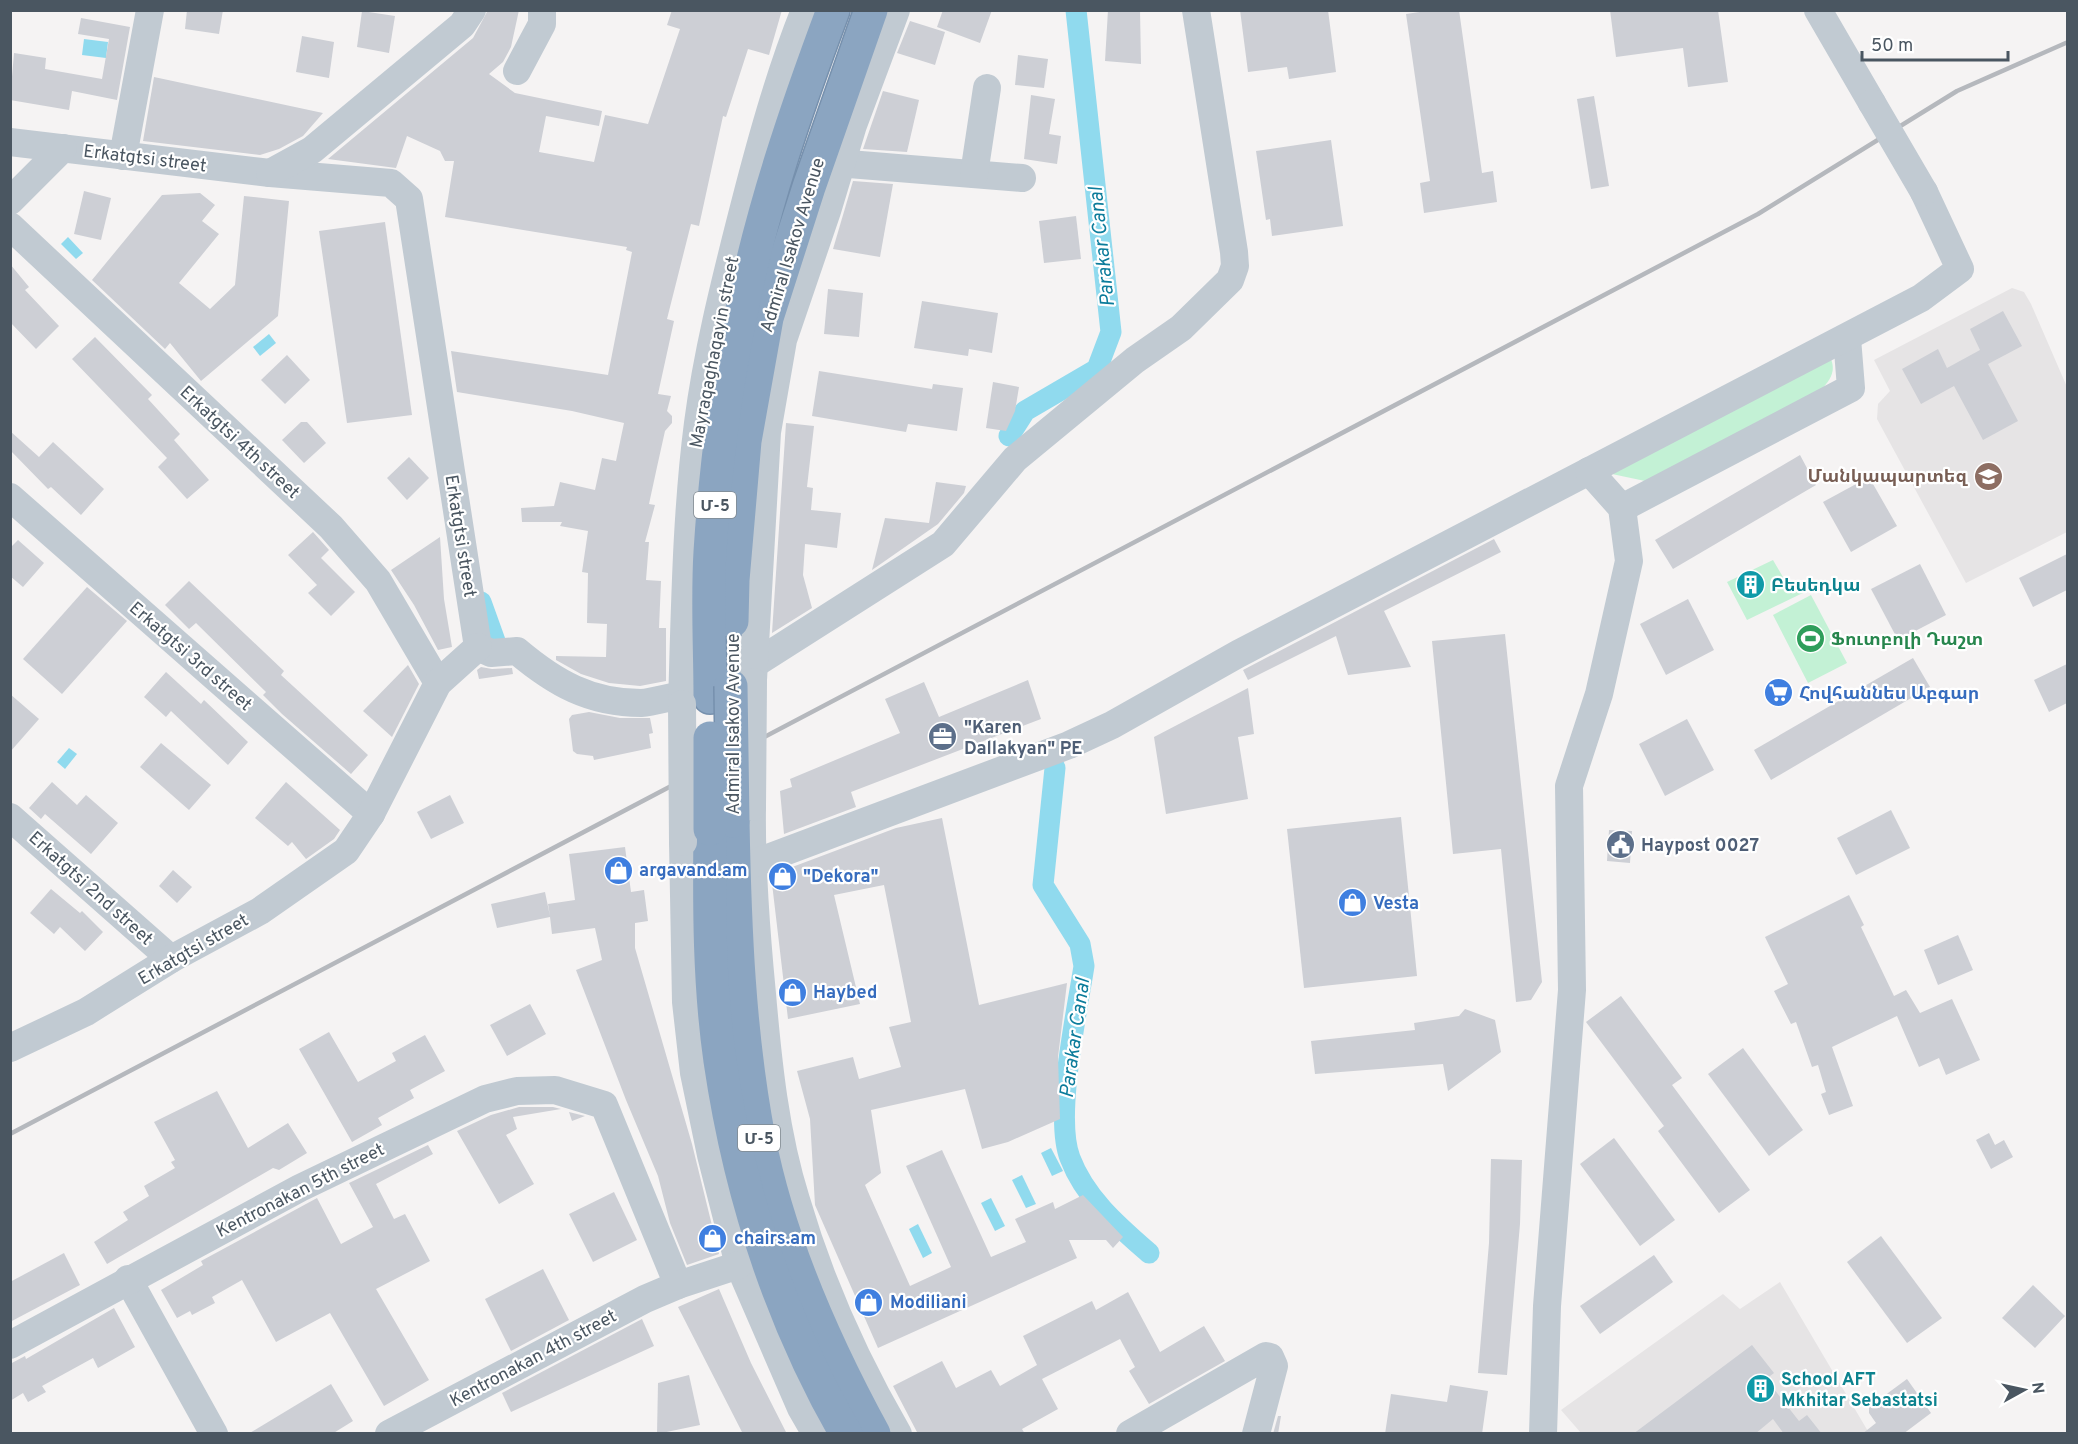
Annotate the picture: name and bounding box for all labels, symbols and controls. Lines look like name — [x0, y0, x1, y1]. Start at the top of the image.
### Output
scale bar — [1862, 24, 2008, 62]
text: 50 m — [1871, 35, 1913, 58]
street label: Erkatgtsi street — [82, 141, 208, 178]
street label: Admiral Isakov Avenue — [756, 155, 831, 336]
water label: Parakar Canal — [1084, 185, 1122, 308]
street label: Mayraqaghaqayin street — [686, 254, 745, 450]
street label: Erkatgtsi 4th street — [174, 382, 304, 505]
school or university icon: Մանկապարտեզ — [1972, 460, 2004, 492]
place label: Մանկապարտեզ — [1808, 466, 1968, 489]
street label: Erkatgtsi street — [438, 473, 481, 599]
road number: Մ-5 — [694, 492, 736, 518]
building icon: Բեսեդկա — [1734, 569, 1766, 601]
place label: Բեսեդկա — [1771, 575, 1861, 598]
street label: Erkatgtsi 3rd street — [124, 597, 256, 717]
sports icon: Ֆուտբոլի Դաշտ — [1794, 623, 1826, 655]
place label: Ֆուտբոլի Դաշտ — [1831, 629, 1983, 652]
street label: Admiral Isakov Avenue — [723, 633, 746, 815]
supermarket icon: Հովհաննես Աբգար — [1762, 677, 1794, 709]
place label: Հովհաննես Աբգար — [1799, 683, 1979, 706]
place label: "Karen Dallakyan" PE — [964, 717, 1083, 761]
office icon: "Karen Dallakyan" PE — [927, 721, 959, 753]
street label: Erkatgtsi 2nd street — [23, 827, 157, 951]
public building icon: Haypost 0027 — [1604, 829, 1636, 861]
place label: Haypost 0027 — [1641, 835, 1759, 858]
shop icon: argavand.am — [602, 854, 634, 886]
place label: argavand.am — [639, 860, 748, 883]
shop icon: "Dekora" — [766, 860, 798, 892]
place label: "Dekora" — [803, 866, 878, 889]
shop icon: Vesta — [1336, 887, 1368, 919]
place label: Vesta — [1373, 893, 1419, 916]
street label: Erkatgtsi street — [134, 909, 253, 991]
shop icon: Haybed — [776, 976, 808, 1008]
water label: Parakar Canal — [1055, 976, 1097, 1100]
place label: Haybed — [813, 982, 877, 1005]
road number: Մ-5 — [738, 1125, 780, 1151]
street label: Kentronakan 5th street — [213, 1139, 389, 1244]
shop icon: chairs.am — [697, 1222, 729, 1254]
place label: chairs.am — [734, 1228, 816, 1251]
shop icon: Modiliani — [853, 1286, 885, 1318]
place label: Modiliani — [890, 1292, 967, 1315]
street label: Kentronakan 4th street — [446, 1306, 621, 1413]
north arrow — [1994, 1360, 2054, 1420]
place label: School AFT Mkhitar Sebastatsi — [1781, 1369, 1938, 1413]
building icon: School AFT Mkhitar Sebastatsi — [1744, 1373, 1776, 1405]
text: N — [2026, 1381, 2048, 1395]

